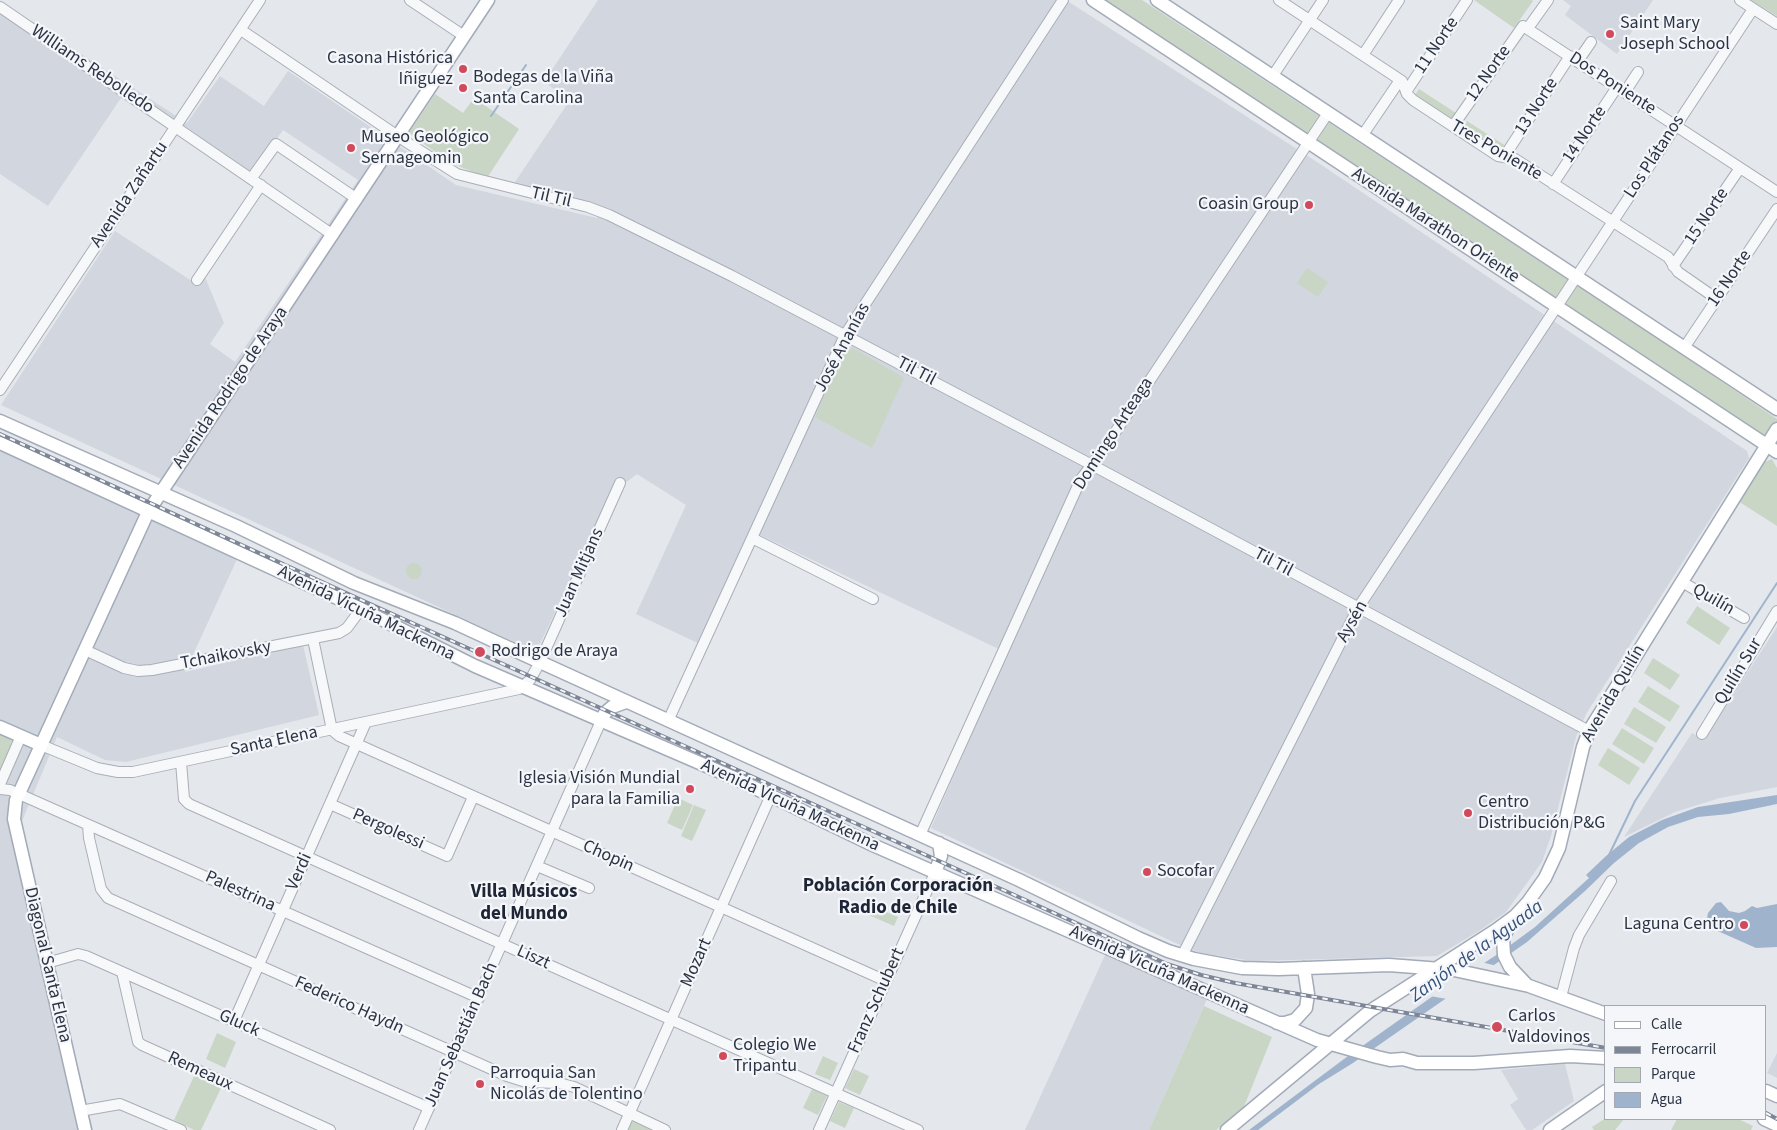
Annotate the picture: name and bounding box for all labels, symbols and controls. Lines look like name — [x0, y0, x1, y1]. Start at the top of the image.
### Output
street label: 11 Norte — [1410, 13, 1464, 79]
place label: Saint Mary Joseph School — [1620, 13, 1730, 56]
street label: Williams Rebolledo — [26, 21, 158, 119]
marker: Saint Mary Joseph School — [1604, 28, 1616, 40]
street label: 12 Norte — [1462, 42, 1516, 106]
place label: Casona Histórica Iñiguez — [327, 48, 453, 90]
street label: Dos Poniente — [1564, 48, 1660, 120]
marker: Casona Histórica Iñiguez — [457, 63, 469, 75]
place label: Bodegas de la Viña Santa Carolina — [473, 67, 613, 110]
street label: 13 Norte — [1511, 74, 1563, 140]
marker: Bodegas de la Viña Santa Carolina — [457, 82, 469, 94]
street label: 14 Norte — [1558, 102, 1612, 168]
street label: Los Plátanos — [1620, 111, 1690, 203]
street label: Tres Poniente — [1446, 116, 1546, 186]
place label: Museo Geológico Sernageomin — [361, 127, 489, 170]
street label: Avenida Zañartu — [87, 138, 173, 252]
marker: Museo Geológico Sernageomin — [345, 142, 357, 154]
street label: Avenida Marathon Oriente — [1347, 164, 1523, 288]
street label: Til Til — [529, 183, 573, 213]
street label: 15 Norte — [1680, 184, 1734, 250]
place label: Coasin Group — [1198, 194, 1299, 216]
marker: Coasin Group — [1303, 199, 1315, 211]
street label: 16 Norte — [1703, 246, 1757, 312]
street label: José Ananías — [810, 300, 876, 396]
street label: Avenida Rodrigo de Araya — [169, 303, 293, 473]
street label: Til Til — [893, 353, 939, 391]
street label: Domingo Arteaga — [1070, 374, 1158, 494]
street label: Juan Mitjans — [551, 525, 609, 621]
street label: Til Til — [1250, 544, 1296, 582]
street label: Avenida Vicuña Mackenna — [274, 562, 458, 666]
street label: Quilín — [1688, 579, 1738, 621]
street label: Aysén — [1333, 597, 1373, 647]
street label: Quilín Sur — [1711, 635, 1767, 709]
street label: Tchaikovsky — [179, 637, 273, 675]
place label: Rodrigo de Araya — [491, 641, 618, 663]
street label: Avenida Quilín — [1577, 641, 1651, 747]
marker: Rodrigo de Araya — [473, 645, 487, 659]
street label: Santa Elena — [228, 722, 320, 762]
street label: Avenida Vicuña Mackenna — [697, 755, 883, 857]
place label: Iglesia Visión Mundial para la Familia — [518, 768, 680, 811]
marker: Iglesia Visión Mundial para la Familia — [684, 783, 696, 795]
place label: Centro Distribución P&G — [1478, 792, 1605, 834]
street label: Pergolessi — [349, 805, 427, 855]
marker: Centro Distribución P&G — [1462, 807, 1474, 819]
street label: Chopin — [579, 836, 637, 878]
street label: Verdi — [282, 850, 318, 894]
place label: Socofar — [1157, 861, 1214, 883]
marker: Socofar — [1141, 866, 1153, 878]
street label: Palestrina — [201, 867, 279, 917]
district label: Población Corporación Radio de Chile — [803, 876, 993, 920]
district label: Villa Músicos del Mundo — [471, 882, 577, 926]
street label: Diagonal Santa Elena — [19, 885, 75, 1045]
water label: Zanjón de la Aguada — [1406, 896, 1548, 1008]
place label: Laguna Centro — [1624, 914, 1734, 936]
marker: Laguna Centro — [1738, 919, 1750, 931]
street label: Avenida Vicuña Mackenna — [1066, 922, 1252, 1020]
street label: Mozart — [677, 935, 717, 991]
street label: Liszt — [513, 941, 553, 975]
street label: Franz Schubert — [844, 945, 910, 1057]
street label: Juan Sebastián Bach — [420, 959, 504, 1111]
street label: Federico Haydn — [291, 972, 407, 1040]
street label: Gluck — [215, 1005, 263, 1043]
legend — [1604, 1005, 1767, 1120]
place label: Carlos Valdovinos — [1508, 1006, 1590, 1048]
text: Calle — [1651, 1014, 1682, 1035]
marker: Carlos Valdovinos — [1490, 1020, 1504, 1034]
place label: Colegio We Tripantu — [733, 1035, 816, 1078]
text: Ferrocarril — [1651, 1039, 1716, 1060]
street label: Remeaux — [164, 1048, 236, 1096]
marker: Colegio We Tripantu — [717, 1050, 729, 1062]
place label: Parroquia San Nicolás de Tolentino — [490, 1063, 643, 1106]
text: Parque — [1651, 1064, 1695, 1085]
marker: Parroquia San Nicolás de Tolentino — [474, 1078, 486, 1090]
text: Agua — [1651, 1089, 1682, 1110]

